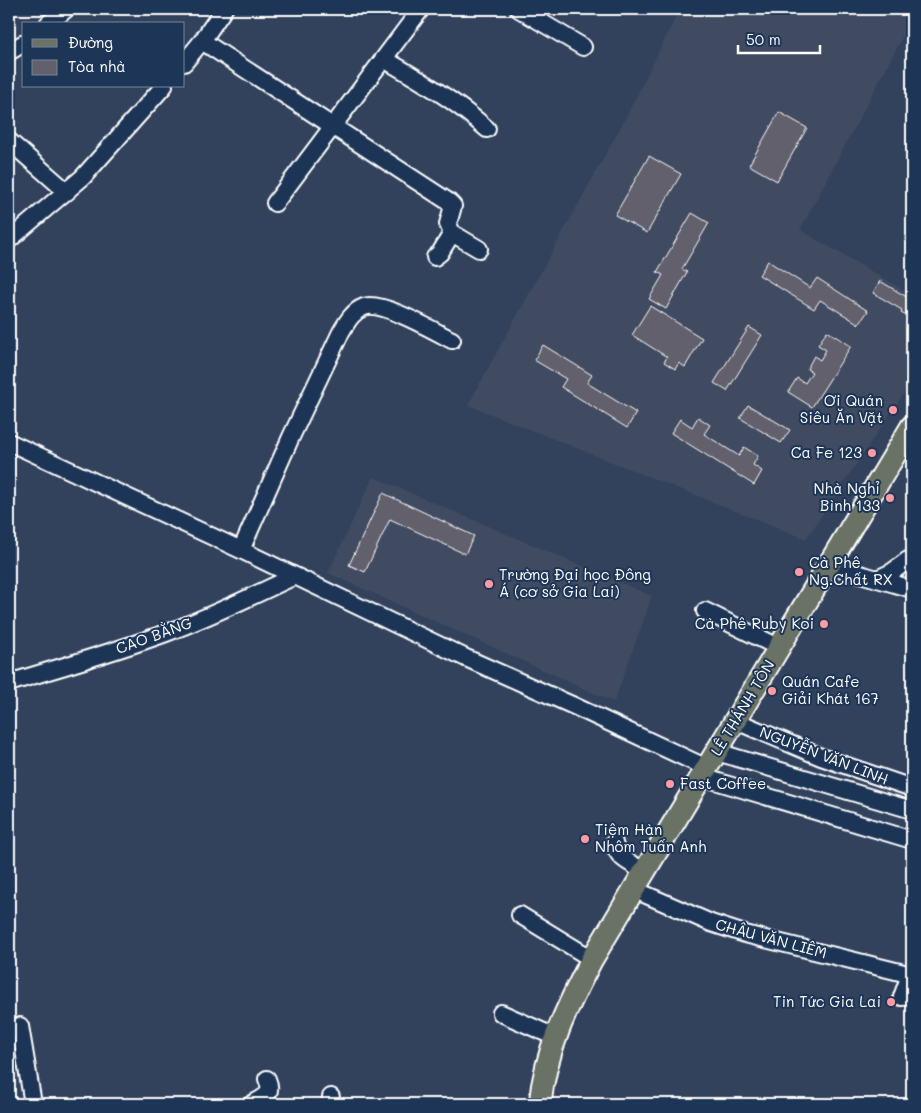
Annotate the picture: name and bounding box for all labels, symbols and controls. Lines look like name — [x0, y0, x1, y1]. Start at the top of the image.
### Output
legend — [22, 22, 185, 88]
scale bar — [738, 22, 821, 54]
text: 50 m — [746, 29, 781, 49]
text: Đường — [68, 32, 113, 52]
text: Tòa nhà — [68, 56, 126, 76]
place label: Ơi Quán Siêu Ăn Vặt — [800, 390, 883, 427]
marker: Ơi Quán Siêu Ăn Vặt — [887, 404, 899, 416]
place label: Ca Fe 123 — [791, 442, 862, 462]
marker: Ca Fe 123 — [866, 447, 878, 459]
place label: Nhà Nghỉ Bình 133 — [813, 478, 880, 515]
marker: Nhà Nghỉ Bình 133 — [884, 492, 896, 504]
place label: Cà Phê Ng.Chất RX — [809, 552, 893, 589]
place label: Trường Đại học Đông Á (cơ sở Gia Lai) — [499, 564, 651, 601]
marker: Cà Phê Ng.Chất RX — [793, 566, 805, 578]
marker: Trường Đại học Đông Á (cơ sở Gia Lai) — [483, 578, 495, 590]
street label: CAO BẰNG — [112, 611, 195, 658]
place label: Cà Phê Ruby Koi — [695, 613, 814, 633]
marker: Cà Phê Ruby Koi — [818, 618, 830, 630]
street label: LÊ THÁNH TÔN — [706, 656, 779, 759]
place label: Quán Cafe Giải Khát 167 — [782, 671, 879, 708]
marker: Quán Cafe Giải Khát 167 — [766, 685, 778, 697]
street label: NGUYỄN VĂN LINH — [757, 720, 892, 789]
place label: Fast Coffee — [680, 773, 766, 793]
marker: Fast Coffee — [664, 778, 676, 790]
place label: Tiệm Hàn Nhôm Tuấn Anh — [595, 819, 706, 856]
marker: Tiệm Hàn Nhôm Tuấn Anh — [579, 833, 591, 845]
street label: CHÂU VĂN LIÊM — [713, 914, 829, 962]
place label: Tin Tức Gia Lai — [773, 991, 881, 1011]
marker: Tin Tức Gia Lai — [885, 996, 897, 1008]

